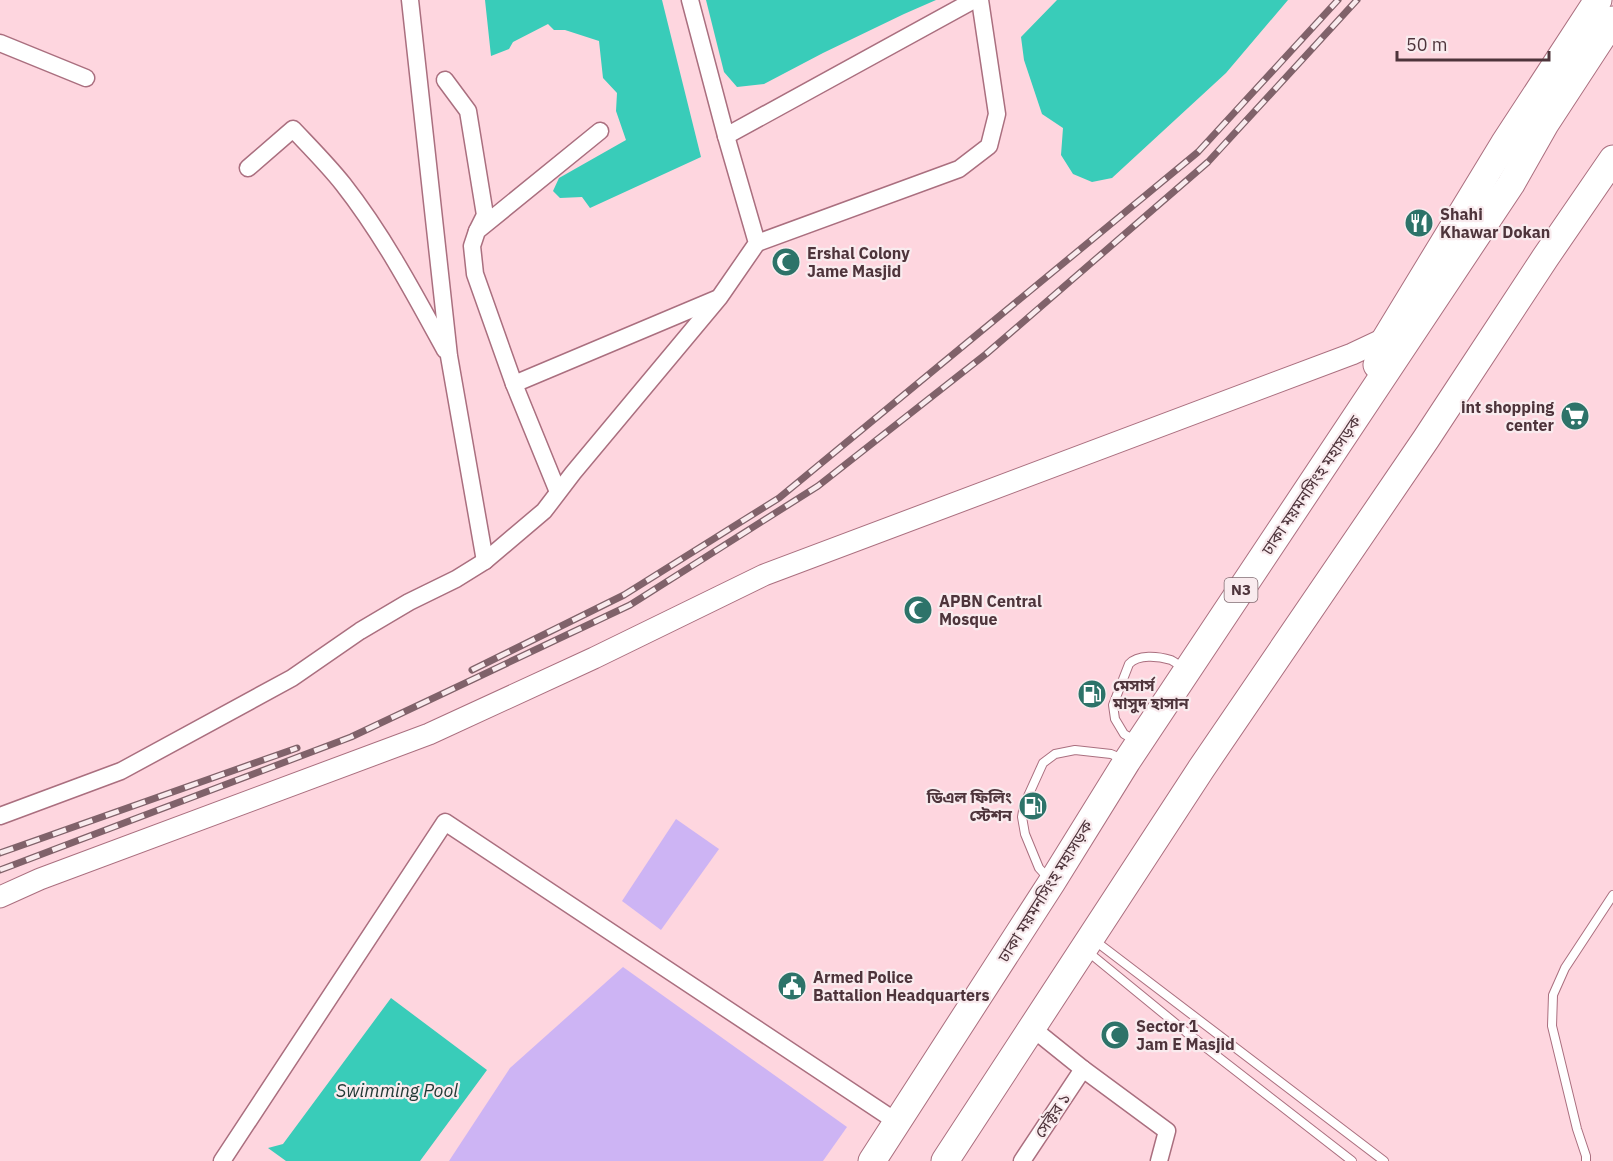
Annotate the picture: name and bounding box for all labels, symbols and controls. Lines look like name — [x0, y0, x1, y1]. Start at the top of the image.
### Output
scale bar — [1397, 24, 1548, 62]
text: 50 m — [1406, 33, 1448, 56]
place label: Shahi Khawar Dokan — [1440, 204, 1550, 242]
restaurant icon: Shahi Khawar Dokan — [1403, 207, 1435, 239]
place label: Ershal Colony Jame Masjid — [807, 243, 910, 281]
mosque icon: Ershal Colony Jame Masjid — [770, 246, 802, 278]
place label: int shopping center — [1461, 397, 1555, 435]
supermarket icon: int shopping center — [1559, 400, 1591, 432]
street label: ঢাকা ময়মনসিংহ মহাসড়ক — [1256, 411, 1366, 559]
road number: N3 — [1224, 578, 1258, 602]
place label: APBN Central Mosque — [939, 591, 1042, 629]
mosque icon: APBN Central Mosque — [902, 594, 934, 626]
place label: মেসার্স মাসুদ হাসান — [1112, 675, 1190, 714]
fuel station icon: মেসার্স মাসুদ হাসান — [1076, 678, 1108, 710]
place label: ডিএল ফিলিং স্টেশন — [926, 787, 1013, 825]
fuel station icon: ডিএল ফিলিং স্টেশন — [1017, 790, 1049, 822]
street label: ঢাকা ময়মনসিংহ মহাসড়ক — [993, 815, 1097, 967]
place label: Armed Police Battalion Headquarters — [813, 967, 990, 1005]
public building icon: Armed Police Battalion Headquarters — [776, 970, 808, 1002]
place label: Sector 1 Jam E Masjid — [1136, 1016, 1235, 1054]
mosque icon: Sector 1 Jam E Masjid — [1099, 1019, 1131, 1051]
water label: Swimming Pool — [336, 1079, 458, 1102]
street label: সেক্টর ১ — [1030, 1089, 1074, 1141]

